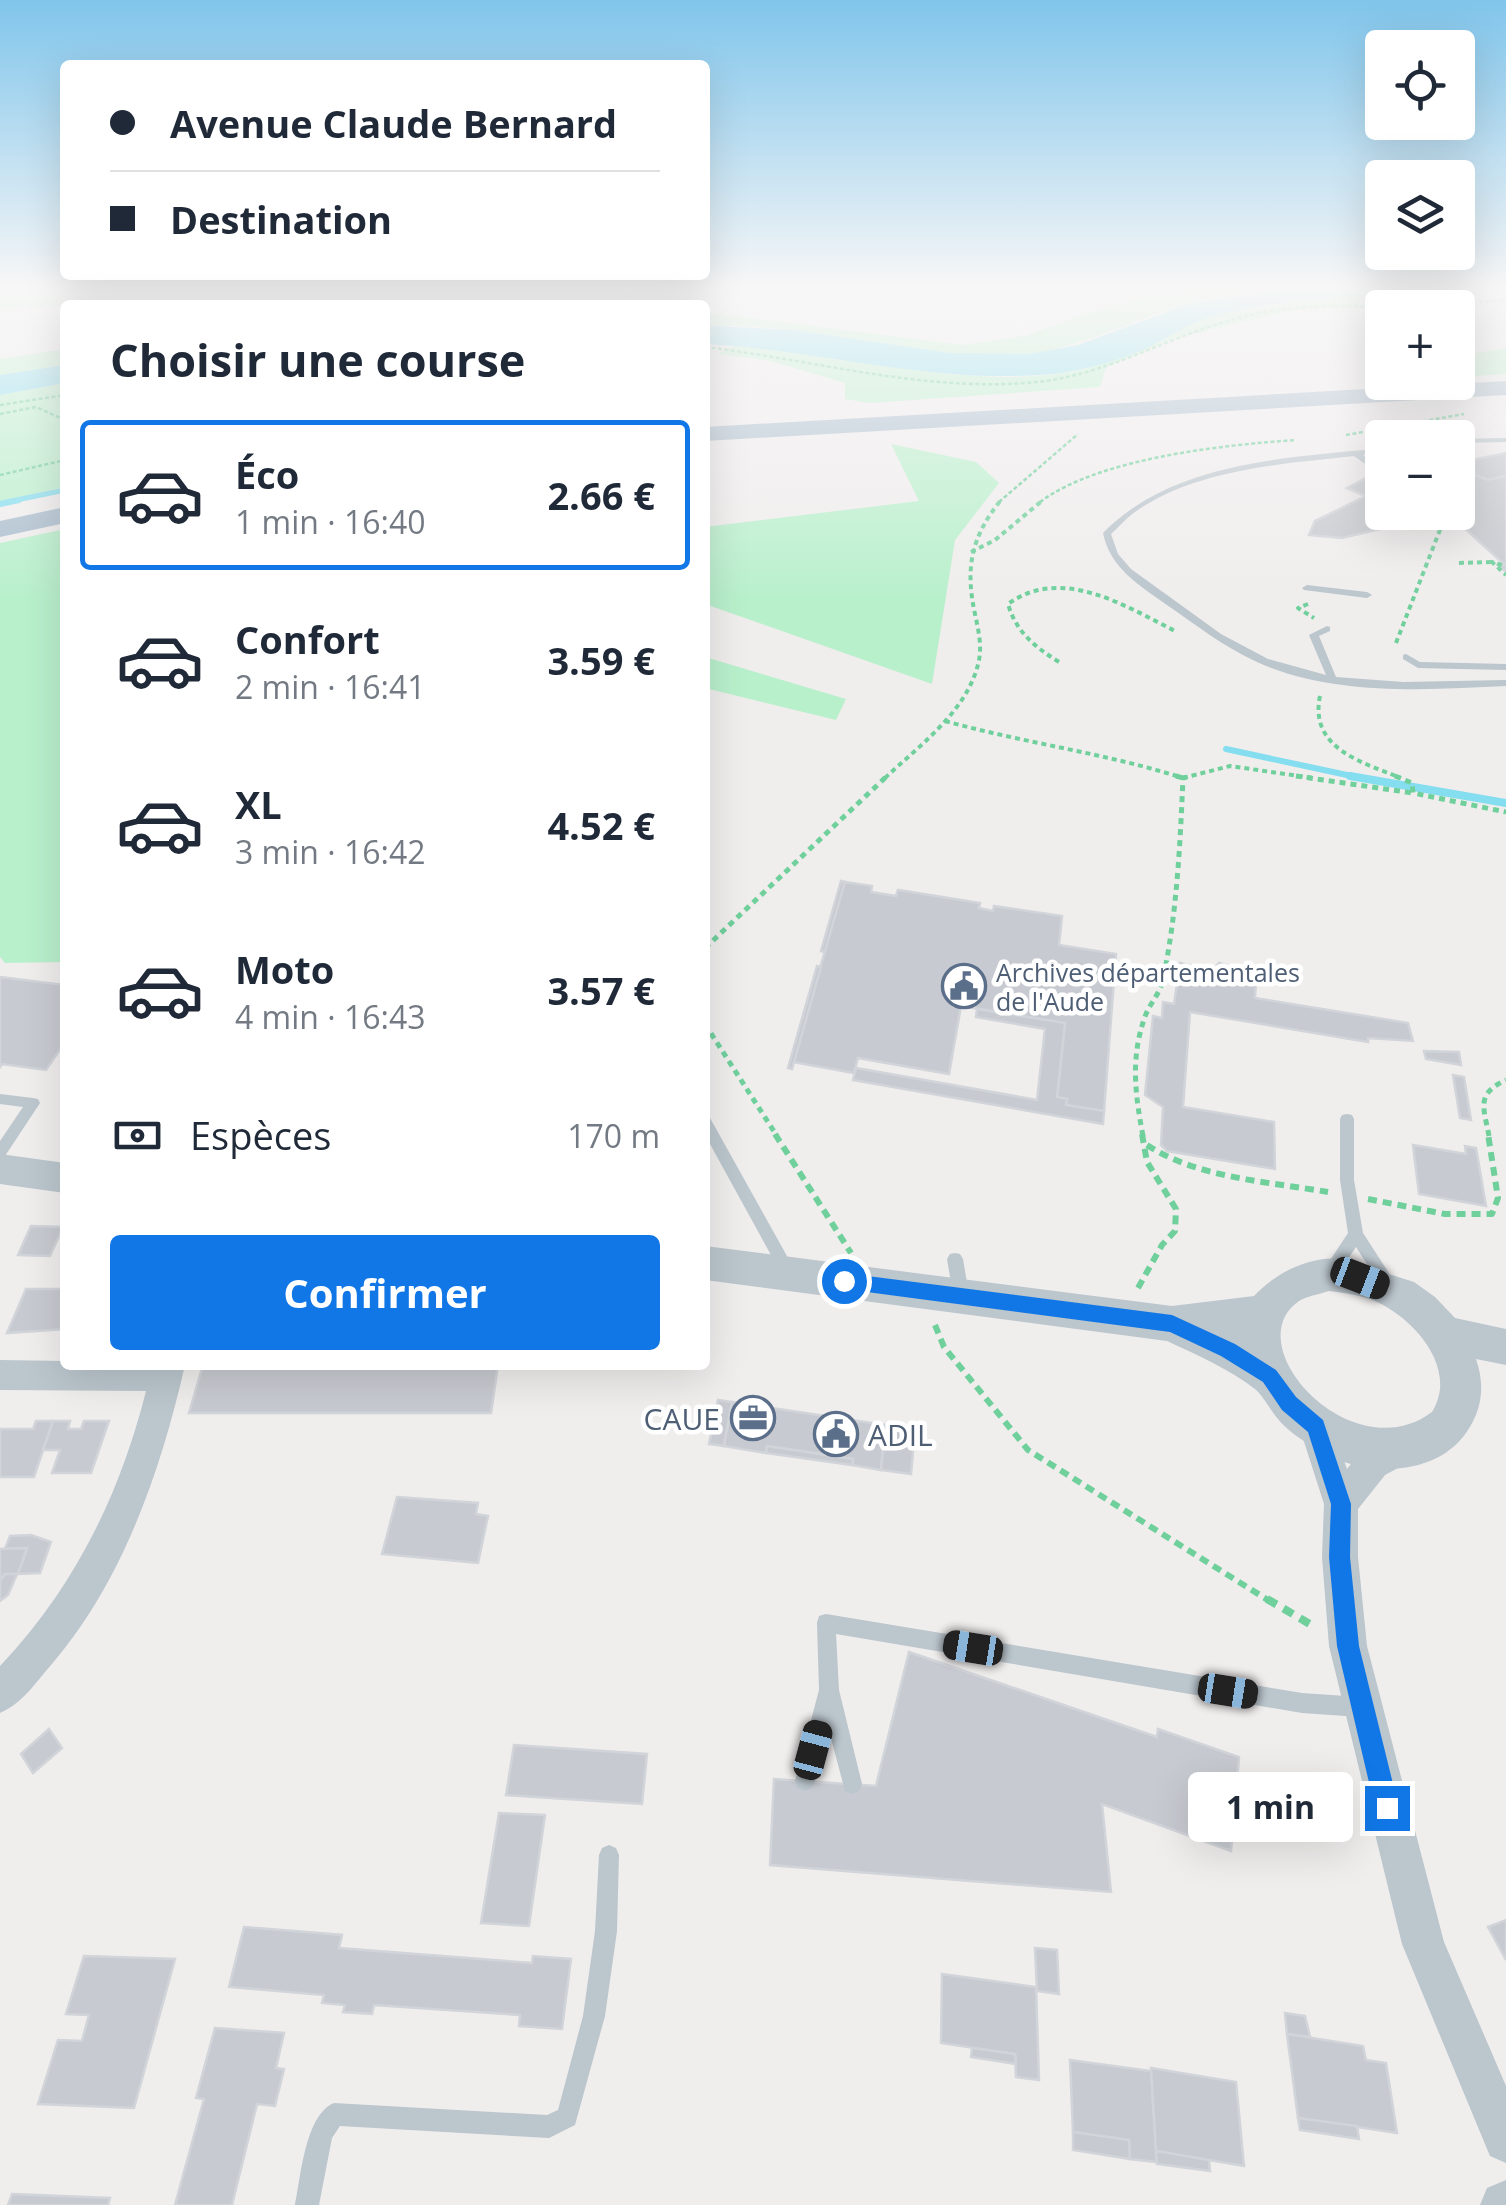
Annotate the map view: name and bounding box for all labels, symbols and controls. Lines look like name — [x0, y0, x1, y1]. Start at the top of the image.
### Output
map controls — [1365, 30, 1475, 530]
button: locate — [1365, 30, 1475, 140]
text: Avenue Claude Bernard — [170, 97, 617, 149]
button: layers — [1365, 160, 1475, 270]
text: Destination — [170, 193, 392, 245]
button: + — [1365, 290, 1475, 400]
text: Choisir une course — [110, 329, 525, 390]
button: − — [1365, 420, 1475, 530]
text: Éco — [235, 448, 299, 500]
icon: car — [115, 450, 205, 540]
text: 2.66 € — [547, 469, 655, 521]
text: 1 min · 16:40 — [235, 500, 426, 543]
text: Confort — [235, 613, 380, 665]
icon: car — [115, 615, 205, 705]
text: 3.59 € — [547, 634, 655, 686]
text: 2 min · 16:41 — [235, 665, 426, 708]
text: XL — [235, 778, 282, 830]
icon: car — [115, 780, 205, 870]
text: 4.52 € — [547, 799, 655, 851]
text: 3 min · 16:42 — [235, 830, 426, 873]
text: Moto — [235, 943, 334, 995]
icon: car — [115, 945, 205, 1035]
place label: Archives départementales de l'Aude — [996, 955, 1300, 1018]
public building icon: Archives départementales de l'Aude — [941, 963, 987, 1009]
text: 3.57 € — [547, 964, 655, 1016]
text: 4 min · 16:43 — [235, 995, 426, 1038]
icon: cash — [110, 1108, 165, 1163]
text: Espèces — [190, 1109, 331, 1161]
text: 170 m — [567, 1114, 660, 1157]
button: Confirmer — [110, 1235, 660, 1350]
car — [1327, 1253, 1393, 1303]
route start — [822, 1259, 867, 1304]
office icon: CAUE — [730, 1395, 776, 1441]
place label: CAUE — [644, 1398, 720, 1439]
public building icon: ADIL — [813, 1411, 859, 1457]
place label: ADIL — [868, 1414, 933, 1455]
car — [941, 1628, 1005, 1668]
car — [1196, 1671, 1260, 1711]
car — [791, 1717, 835, 1783]
callout: 1 min — [1187, 1773, 1352, 1843]
text: 1 min — [1226, 1785, 1315, 1828]
route end — [1365, 1786, 1410, 1831]

